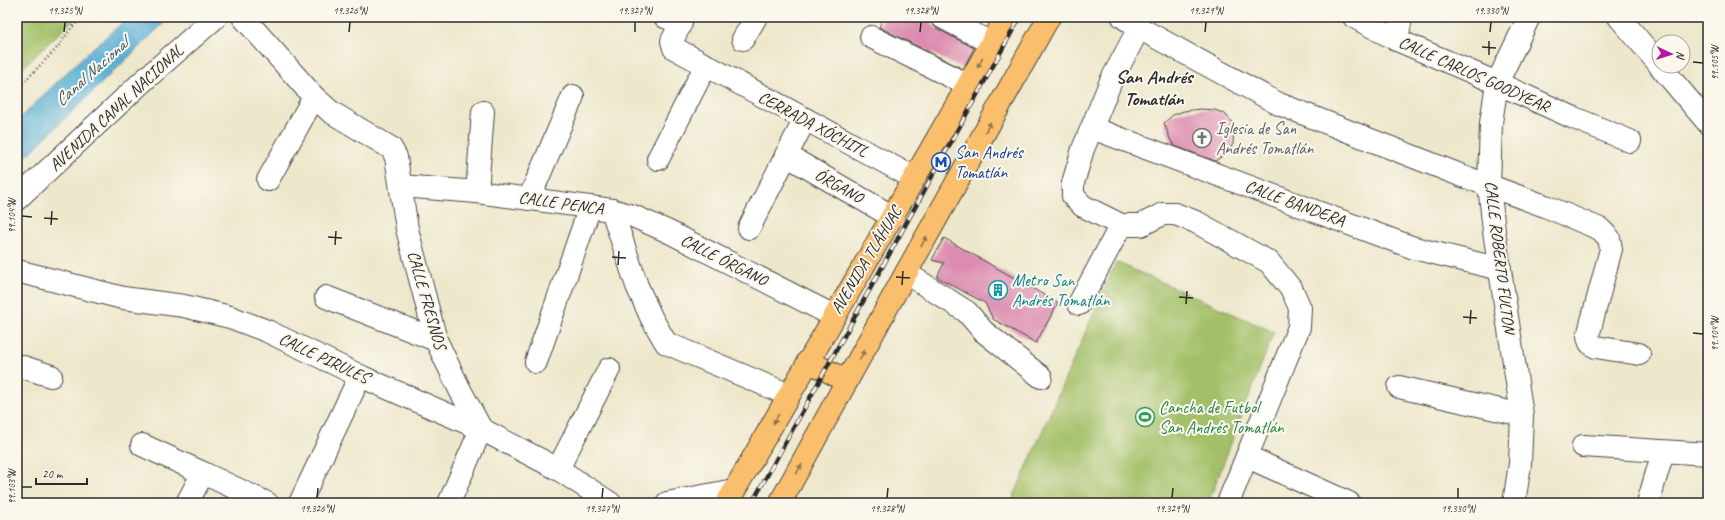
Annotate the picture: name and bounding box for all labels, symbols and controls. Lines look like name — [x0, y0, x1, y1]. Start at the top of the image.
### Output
text: 19.325°N — [48, 4, 84, 17]
text: 19.326°N — [333, 4, 369, 17]
text: 19.327°N — [618, 4, 654, 17]
text: 19.328°N — [904, 4, 940, 17]
text: 19.329°N — [1189, 4, 1225, 17]
text: 19.330°N — [1474, 4, 1510, 17]
water label: Canal Nacional — [50, 29, 137, 111]
street label: CALLE CARLOS GOODYEAR — [1395, 31, 1554, 117]
north arrow — [1651, 34, 1691, 74]
street label: AVENIDA CANAL NACIONAL — [44, 40, 188, 176]
text: 99.105°W — [1708, 44, 1721, 80]
text: N — [1674, 51, 1688, 61]
one-way arrow — [977, 58, 983, 69]
district label: San Andrés Tomatlán — [1116, 65, 1195, 111]
street label: CERRADA XÓCHITL — [755, 85, 873, 162]
place label: Iglesia de San Andrés Tomatlán — [1216, 118, 1315, 159]
one-way arrow — [984, 122, 991, 133]
church icon: Iglesia de San Andrés Tomatlán — [1191, 127, 1213, 149]
place label: San Andrés Tomatlán — [955, 142, 1025, 183]
metro station icon: San Andrés Tomatlán — [930, 151, 952, 173]
street label: ÓRGANO — [811, 163, 869, 209]
street label: CALLE BANDERA — [1242, 175, 1348, 231]
street label: CALLE ROBERTO FULTON — [1480, 180, 1520, 337]
street label: CALLE PENCA — [517, 187, 606, 220]
text: 99.104°W — [5, 197, 18, 233]
street label: AVENIDA TLÁHUAC — [825, 200, 908, 317]
street label: CALLE ÓRGANO — [677, 228, 773, 291]
one-way arrow — [921, 235, 927, 247]
street label: CALLE FRESNOS — [403, 248, 452, 354]
place label: Metro San Andrés Tomatlán — [1012, 270, 1111, 311]
building icon: Metro San Andrés Tomatlán — [987, 279, 1009, 301]
text: 99.104°W — [1708, 315, 1721, 351]
street label: CALLE PIRULES — [276, 328, 376, 390]
one-way arrow — [858, 349, 865, 361]
place label: Cancha de Futbol San Andrés Tomatlán — [1159, 397, 1285, 438]
sports icon: Cancha de Futbol San Andrés Tomatlán — [1134, 406, 1156, 428]
one-way arrow — [772, 413, 779, 425]
scale bar — [36, 460, 87, 486]
one-way arrow — [796, 463, 802, 475]
text: 20 m — [42, 466, 64, 482]
text: 99.103°W — [5, 468, 18, 504]
text: 19.326°N — [300, 502, 336, 515]
text: 19.327°N — [585, 502, 621, 515]
text: 19.328°N — [870, 502, 906, 515]
text: 19.329°N — [1155, 502, 1191, 515]
text: 19.330°N — [1441, 502, 1477, 515]

